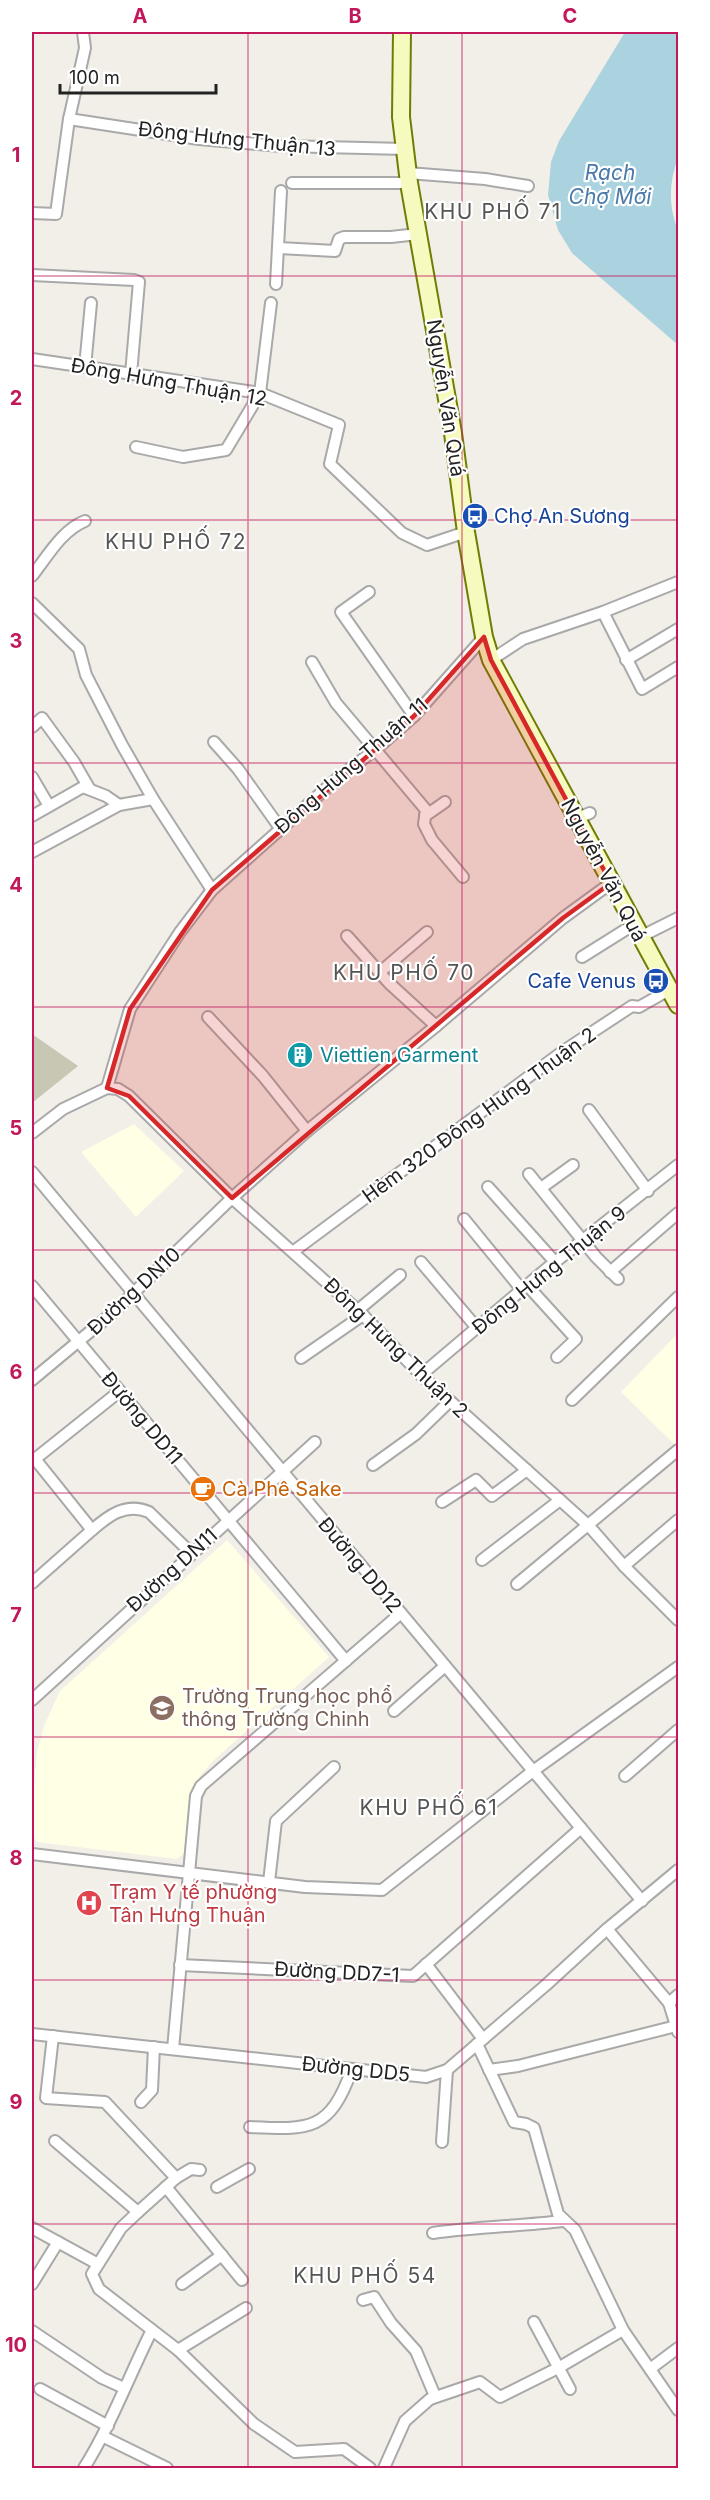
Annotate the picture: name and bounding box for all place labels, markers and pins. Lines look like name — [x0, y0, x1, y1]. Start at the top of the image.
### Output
bus stop icon: Chợ An Sương — [460, 501, 490, 531]
place label: Chợ An Sương — [494, 504, 630, 528]
bus stop icon: Cafe Venus — [641, 966, 671, 996]
place label: Cafe Venus — [527, 969, 636, 993]
building icon: Viettien Garment — [285, 1040, 315, 1070]
place label: Viettien Garment — [320, 1043, 479, 1067]
cafe icon: Cà Phê Sake — [188, 1474, 218, 1504]
place label: Cà Phê Sake — [222, 1477, 342, 1501]
place label: Trường Trung học phổ thông Trường Chinh — [182, 1684, 392, 1731]
school or university icon: Trường Trung học phổ thông Trường Chinh — [147, 1693, 177, 1723]
place label: Trạm Y tế phường Tân Hưng Thuận — [109, 1880, 277, 1927]
hospital icon: Trạm Y tế phường Tân Hưng Thuận — [74, 1888, 104, 1918]

